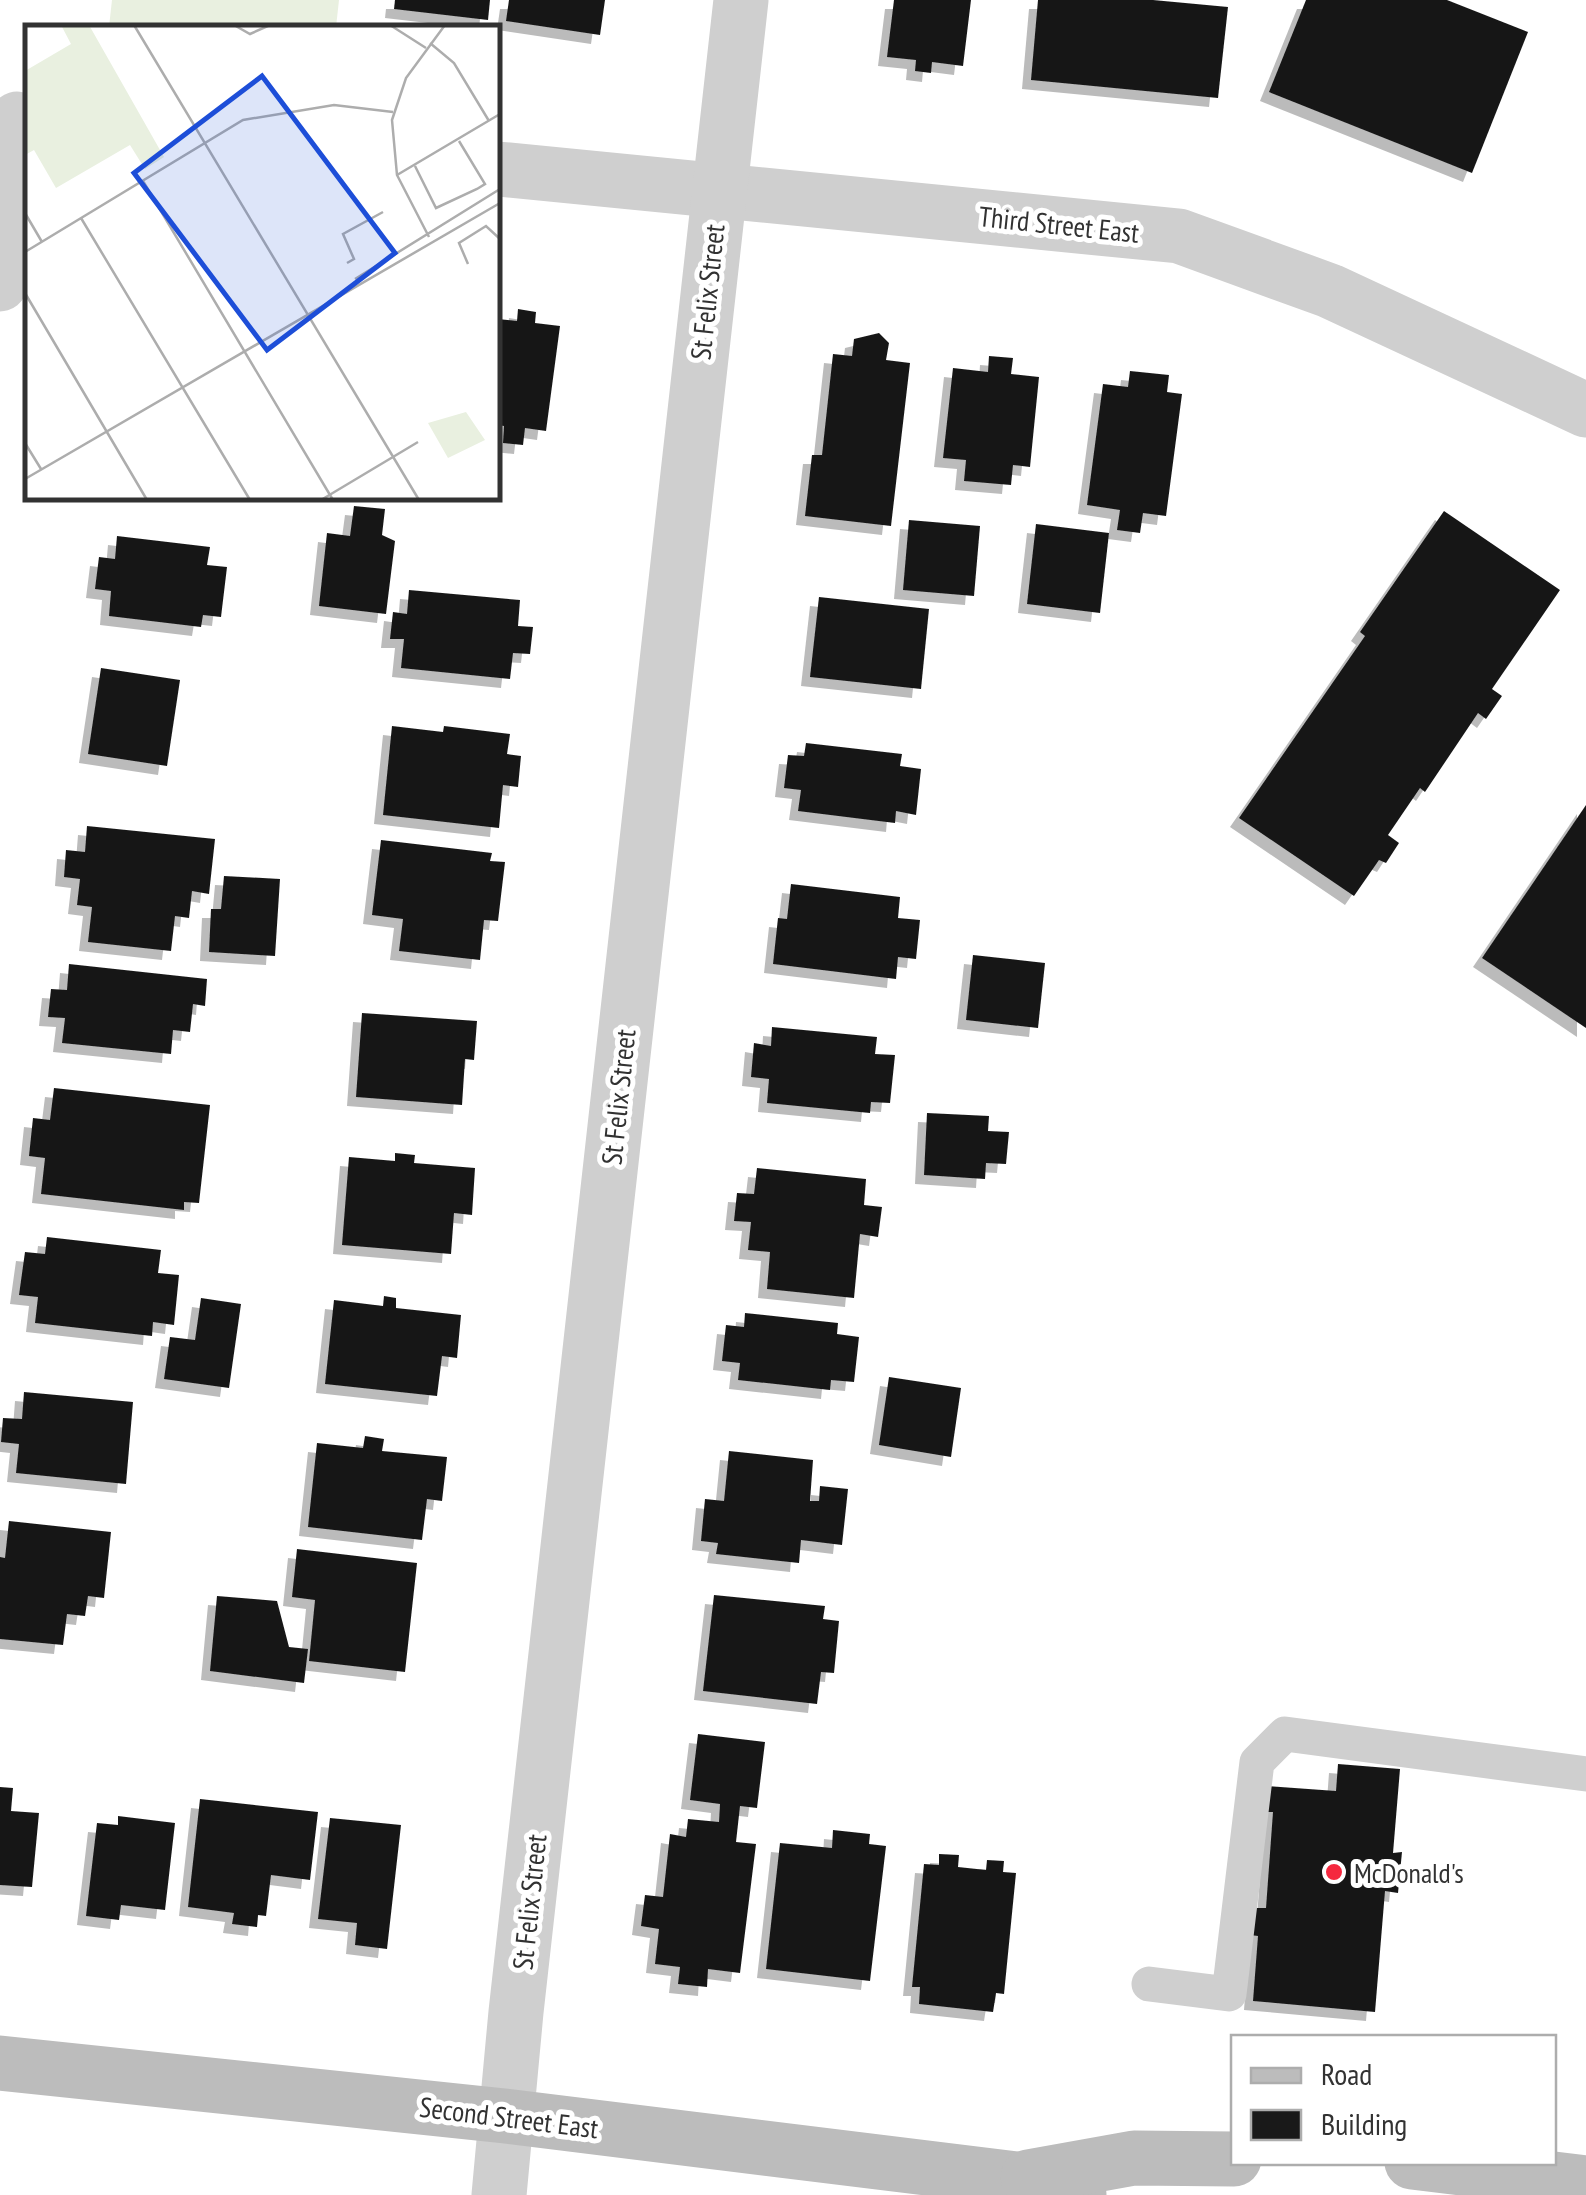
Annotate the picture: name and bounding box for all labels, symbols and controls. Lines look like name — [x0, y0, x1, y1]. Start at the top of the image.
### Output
inset map — [25, 25, 500, 500]
street label: Third Street East — [977, 197, 1141, 251]
street label: St Felix Street — [681, 222, 733, 362]
street label: St Felix Street — [592, 1027, 644, 1167]
street label: St Felix Street — [503, 1832, 555, 1972]
place label: McDonald's — [1354, 1854, 1464, 1891]
marker: McDonald's — [1323, 1861, 1345, 1883]
legend — [1231, 2035, 1556, 2165]
text: Road — [1321, 2054, 1372, 2093]
street label: Second Street East — [418, 2088, 601, 2146]
text: Building — [1321, 2104, 1407, 2143]

